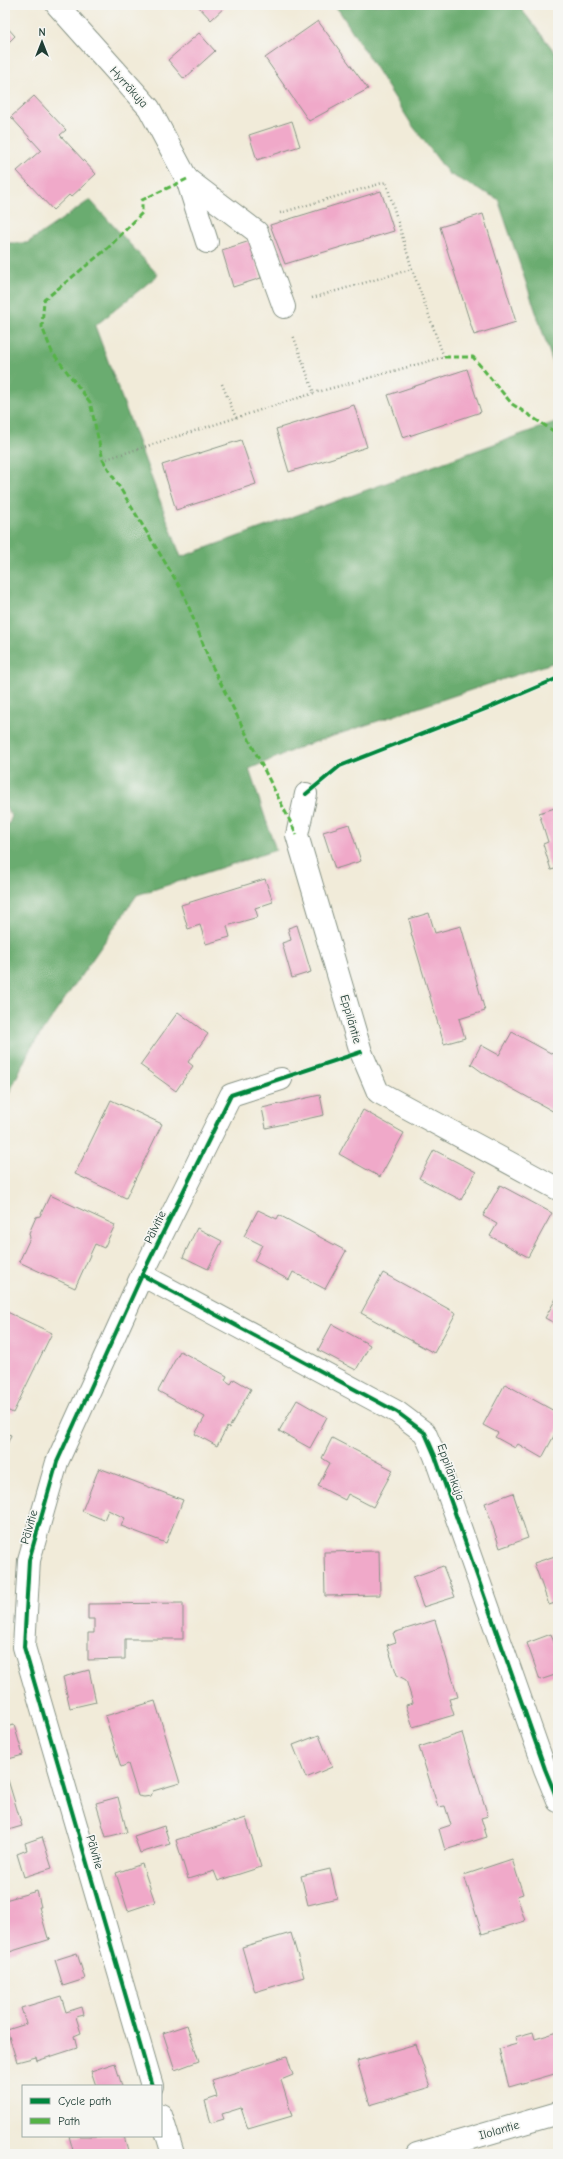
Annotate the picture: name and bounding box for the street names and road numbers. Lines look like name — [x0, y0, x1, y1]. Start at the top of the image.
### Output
street label: Hyrräkuja — [107, 64, 151, 110]
street label: Eppiläntie — [337, 993, 365, 1045]
street label: Pälvitie — [141, 1208, 169, 1246]
street label: Eppilänkuja — [434, 1442, 468, 1502]
street label: Pälvitie — [17, 1508, 41, 1546]
street label: Pälvitie — [83, 1833, 107, 1871]
street label: Ilolantie — [477, 2118, 521, 2142]

